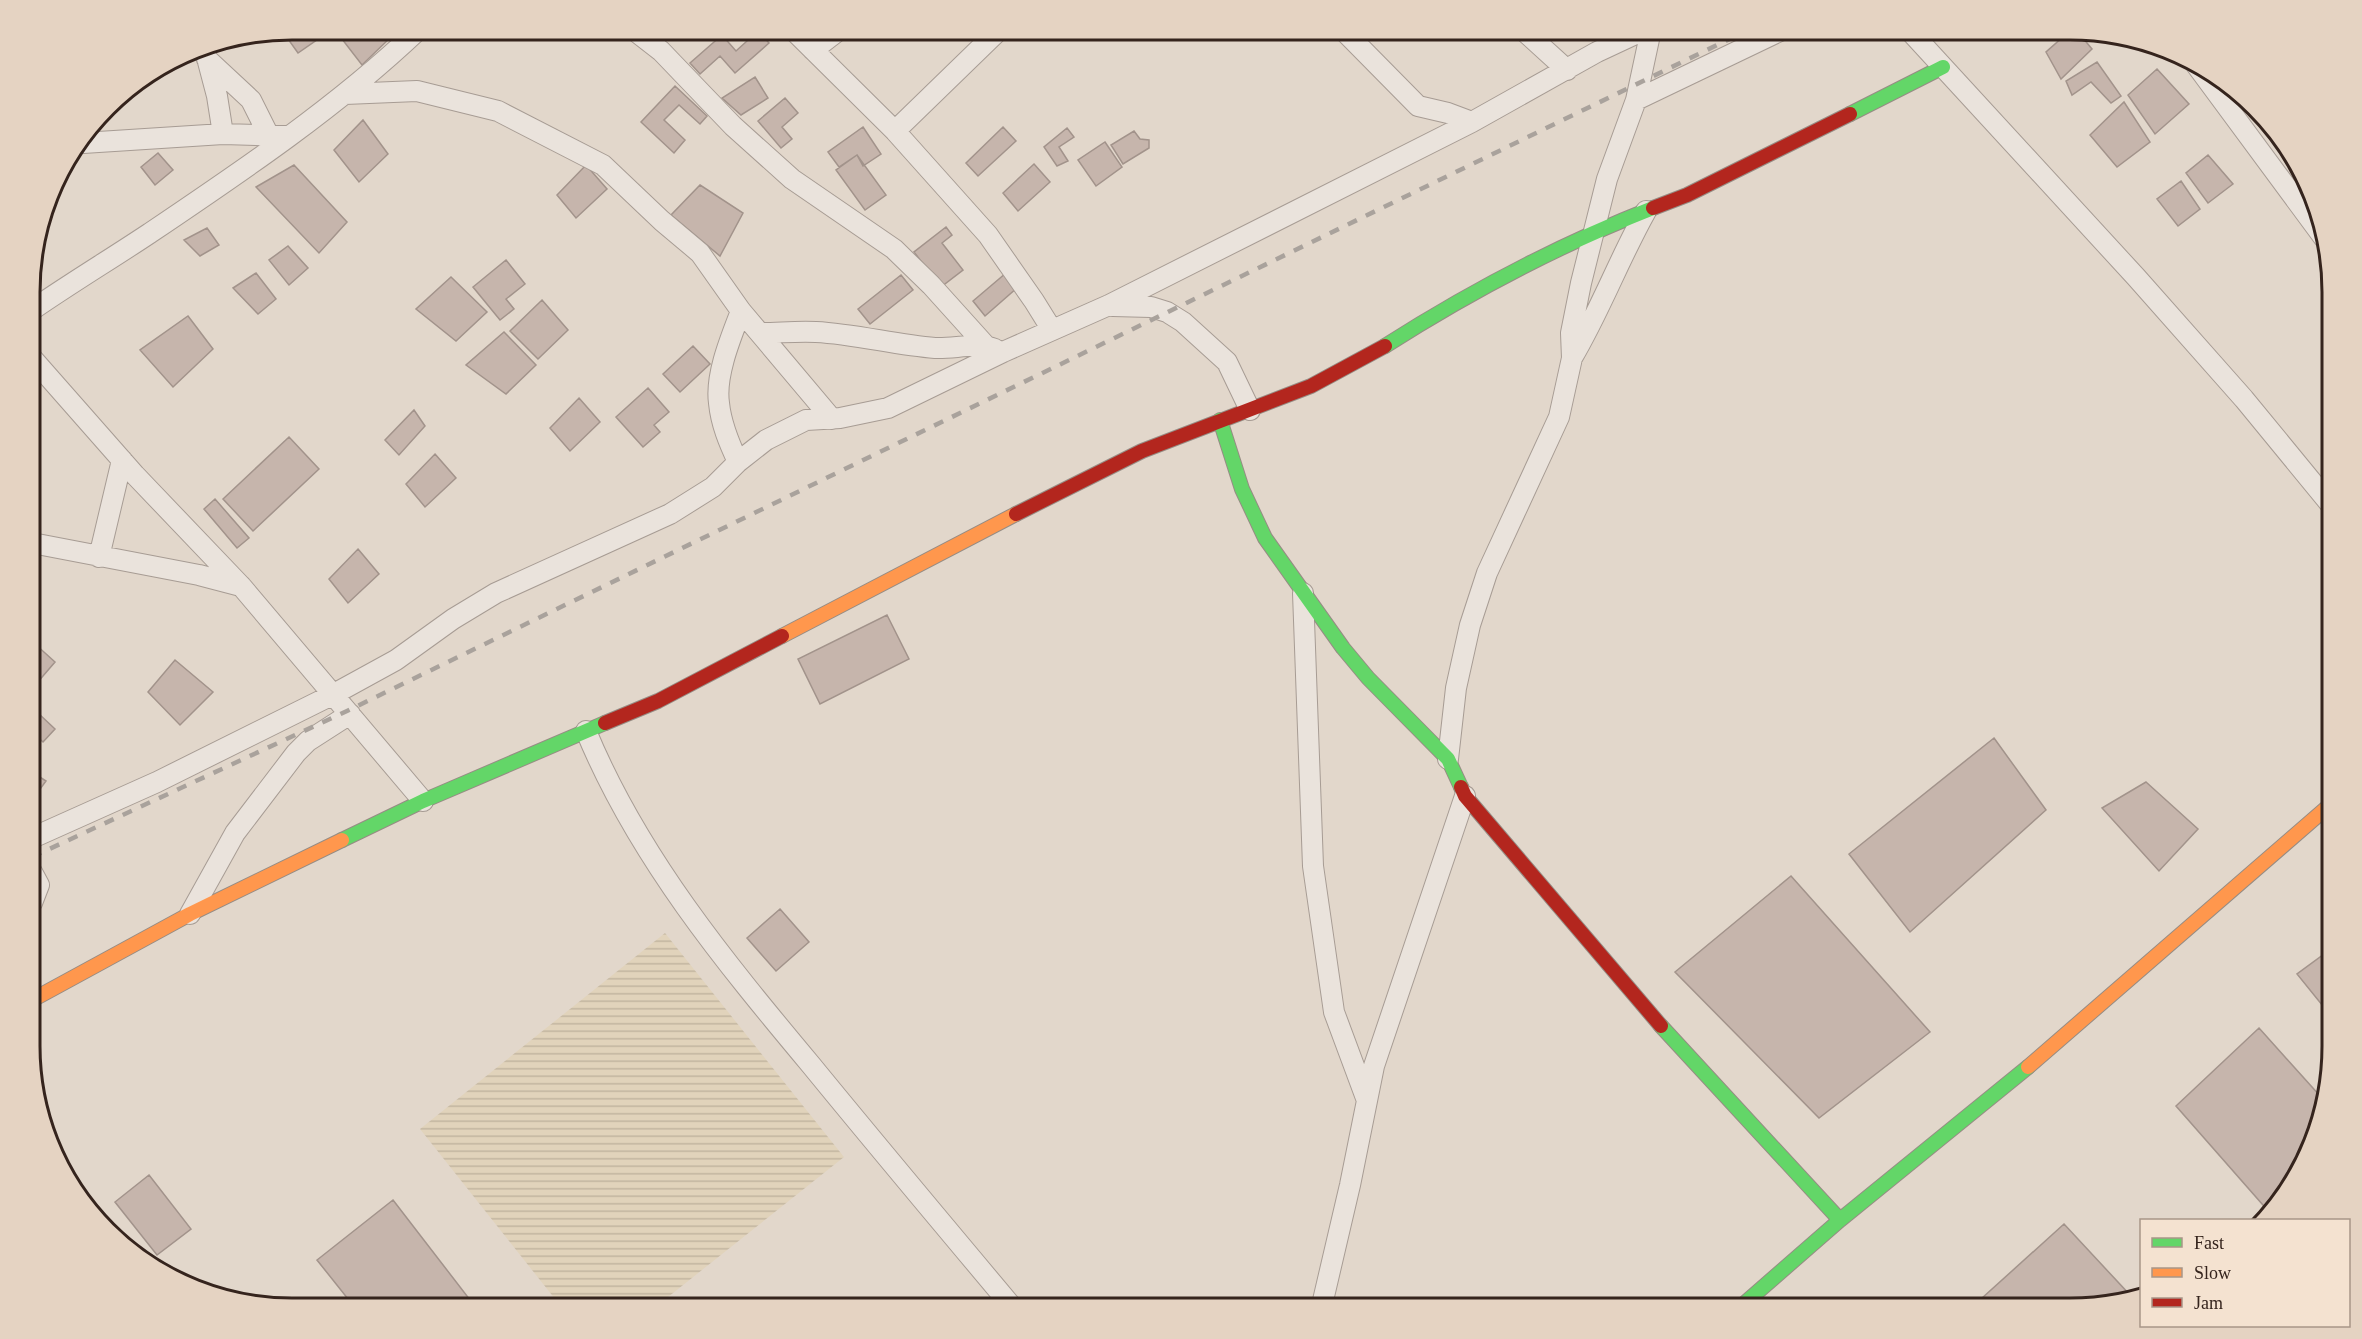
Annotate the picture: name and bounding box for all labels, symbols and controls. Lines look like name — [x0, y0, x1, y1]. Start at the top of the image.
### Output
legend — [2140, 1219, 2350, 1327]
text: Fast — [2194, 1233, 2224, 1253]
text: Slow — [2194, 1263, 2231, 1283]
text: Jam — [2194, 1293, 2223, 1313]

